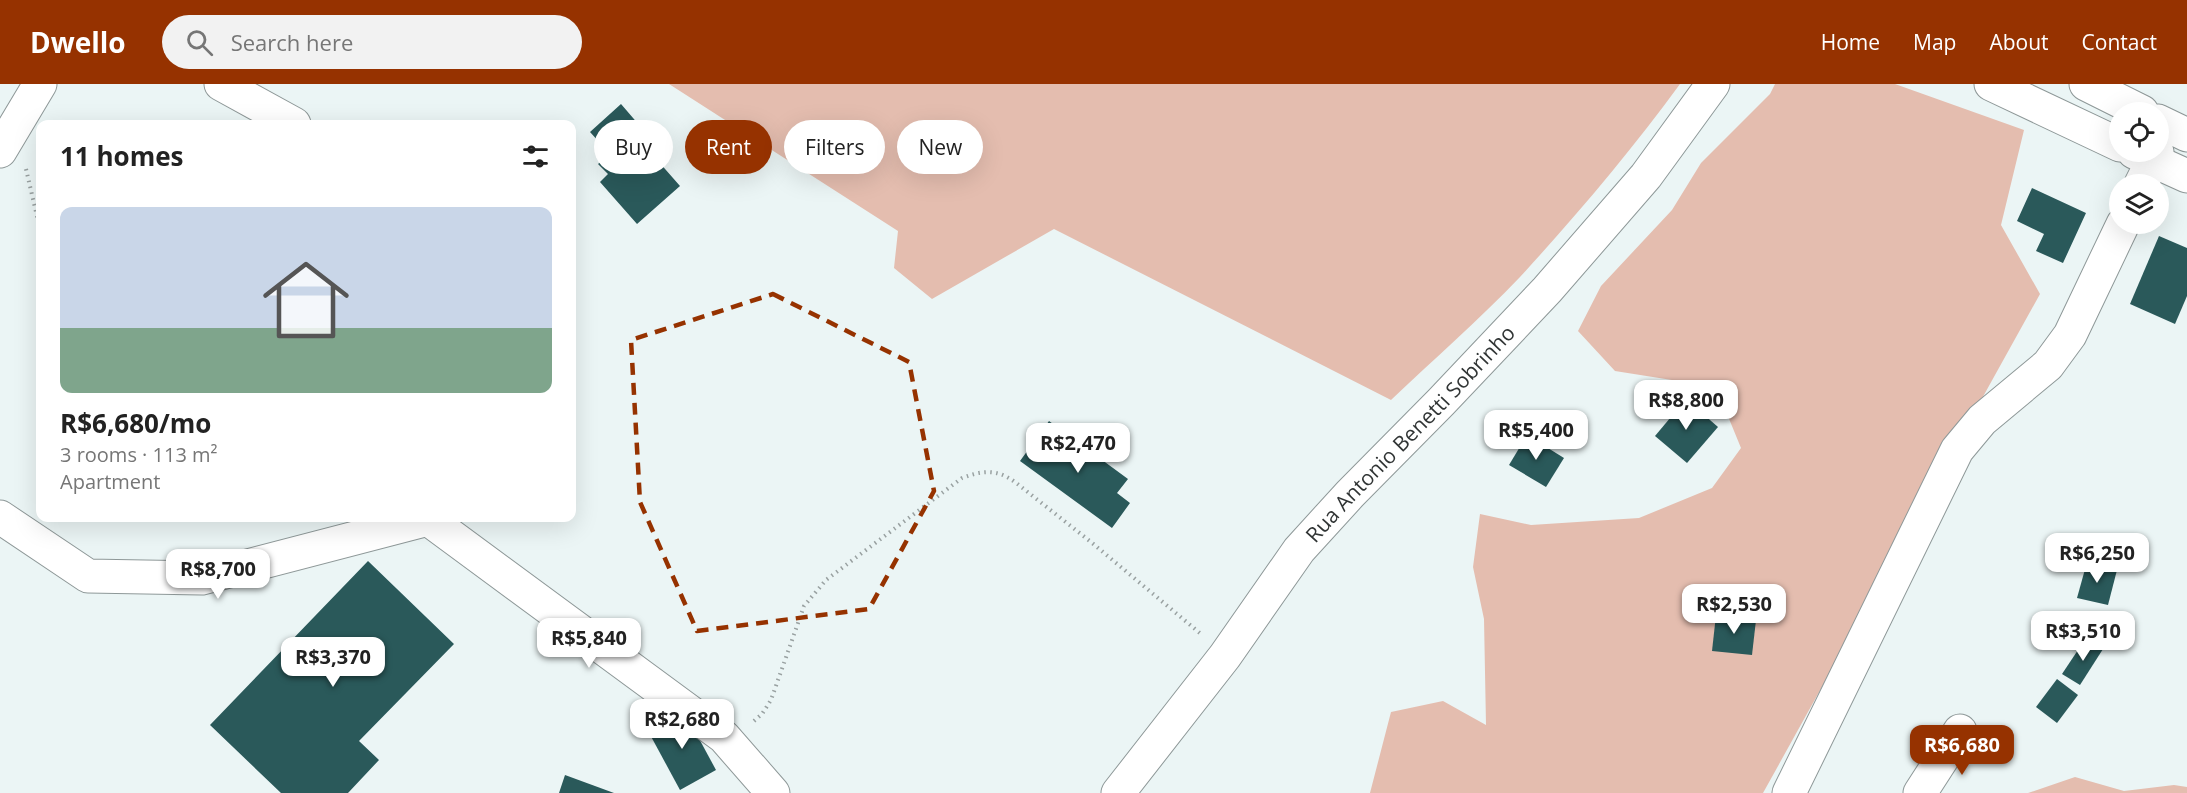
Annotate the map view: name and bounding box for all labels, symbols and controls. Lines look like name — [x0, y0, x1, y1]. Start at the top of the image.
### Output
search box — [162, 15, 582, 69]
text: Dwello — [30, 23, 126, 61]
icon: search — [183, 26, 216, 59]
text: Search here — [231, 27, 353, 57]
text: Home — [1821, 28, 1880, 56]
text: Map — [1913, 28, 1956, 56]
text: About — [1989, 28, 2049, 56]
text: Contact — [2082, 28, 2157, 56]
map controls — [2109, 102, 2169, 234]
button: locate — [2109, 102, 2169, 162]
chip: Buy — [594, 120, 673, 174]
chip: Rent — [685, 120, 772, 174]
chip: Filters — [784, 120, 885, 174]
chip: New — [897, 120, 983, 174]
text: 11 homes — [60, 138, 184, 174]
icon: filters — [519, 140, 552, 173]
button: layers — [2109, 174, 2169, 234]
icon: home — [252, 246, 360, 354]
street label: Rua Antonio Benetti Sobrinho — [1299, 319, 1521, 548]
pin: R$8,800 — [1631, 380, 1741, 431]
text: R$8,800 — [1648, 386, 1724, 413]
text: R$6,680/mo — [60, 405, 211, 441]
pin: R$5,400 — [1481, 410, 1591, 461]
text: R$5,400 — [1498, 416, 1574, 443]
pin: R$2,470 — [1023, 423, 1133, 474]
text: R$2,470 — [1040, 429, 1116, 456]
text: 3 rooms · 113 m² — [60, 441, 218, 468]
text: Apartment — [60, 468, 160, 495]
pin: R$6,250 — [2042, 533, 2152, 584]
text: R$6,250 — [2059, 539, 2135, 566]
pin: R$8,700 — [163, 549, 273, 600]
text: R$8,700 — [180, 555, 256, 582]
pin: R$2,530 — [1679, 584, 1789, 635]
text: R$2,530 — [1696, 590, 1772, 617]
pin: R$3,510 — [2028, 611, 2138, 662]
text: R$3,510 — [2045, 617, 2121, 644]
pin: R$5,840 — [534, 618, 644, 669]
text: R$5,840 — [551, 624, 627, 651]
pin: R$3,370 — [278, 637, 388, 688]
text: R$3,370 — [295, 643, 371, 670]
pin: R$2,680 — [627, 699, 737, 750]
text: R$2,680 — [644, 705, 720, 732]
pin: R$6,680 — [1907, 725, 2017, 776]
text: R$6,680 — [1924, 731, 2000, 758]

